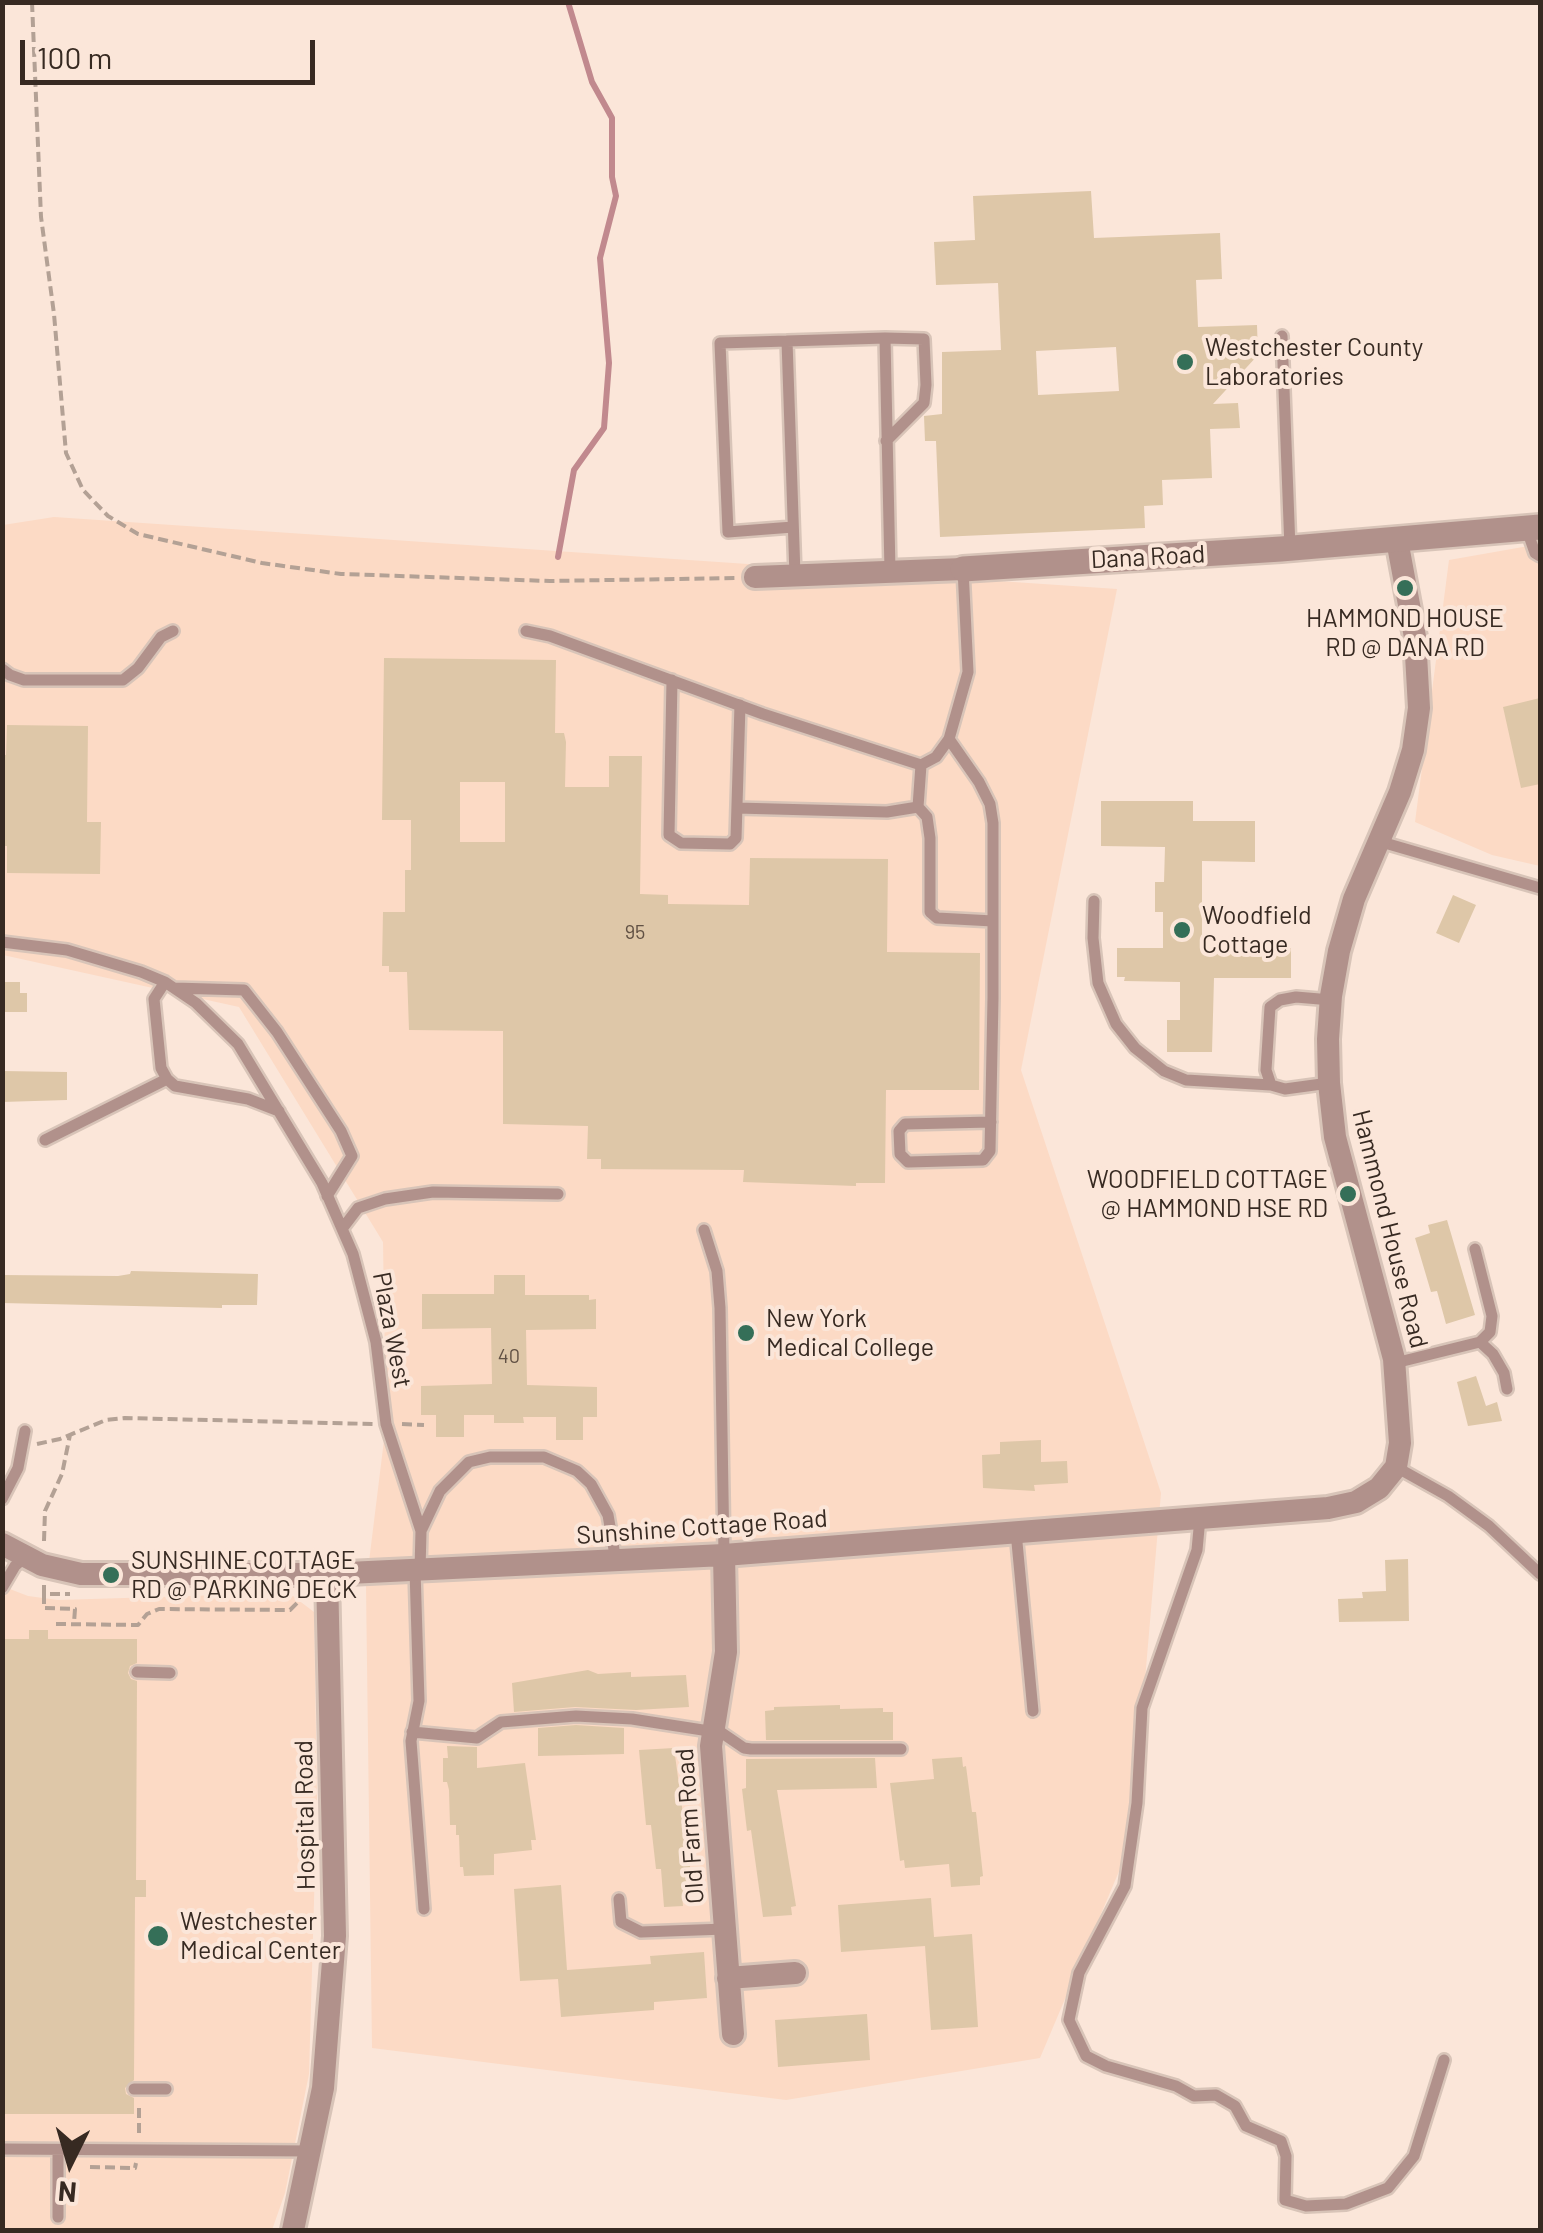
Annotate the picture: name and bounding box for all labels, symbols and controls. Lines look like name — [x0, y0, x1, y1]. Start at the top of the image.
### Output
scale bar — [25, 20, 320, 82]
text: 100 m — [37, 39, 112, 75]
place label: Westchester County Laboratories — [1205, 333, 1423, 392]
marker: Westchester County Laboratories — [1174, 351, 1196, 373]
street label: Dana Road — [1090, 539, 1206, 575]
marker: HAMMOND HOUSE RD @ DANA RD — [1394, 577, 1416, 599]
place label: HAMMOND HOUSE RD @ DANA RD — [1306, 604, 1504, 663]
place label: Woodfield Cottage — [1202, 901, 1312, 960]
marker: Woodfield Cottage — [1171, 919, 1193, 941]
house number: 95 — [625, 920, 645, 944]
street label: Hammond House Road — [1346, 1107, 1434, 1351]
place label: WOODFIELD COTTAGE @ HAMMOND HSE RD — [1087, 1165, 1328, 1224]
marker: WOODFIELD COTTAGE @ HAMMOND HSE RD — [1337, 1183, 1359, 1205]
street label: Plaza West — [366, 1270, 418, 1390]
place label: New York Medical College — [766, 1304, 934, 1363]
marker: New York Medical College — [735, 1322, 757, 1344]
house number: 40 — [498, 1344, 520, 1368]
street label: Sunshine Cottage Road — [575, 1503, 829, 1551]
place label: SUNSHINE COTTAGE RD @ PARKING DECK — [131, 1546, 357, 1605]
marker: SUNSHINE COTTAGE RD @ PARKING DECK — [100, 1564, 122, 1586]
street label: Hospital Road — [289, 1740, 321, 1890]
street label: Old Farm Road — [670, 1747, 710, 1905]
place label: Westchester Medical Center — [180, 1907, 341, 1966]
marker: Westchester Medical Center — [145, 1923, 171, 1949]
north arrow — [20, 2113, 120, 2213]
text: N — [57, 2175, 78, 2211]

